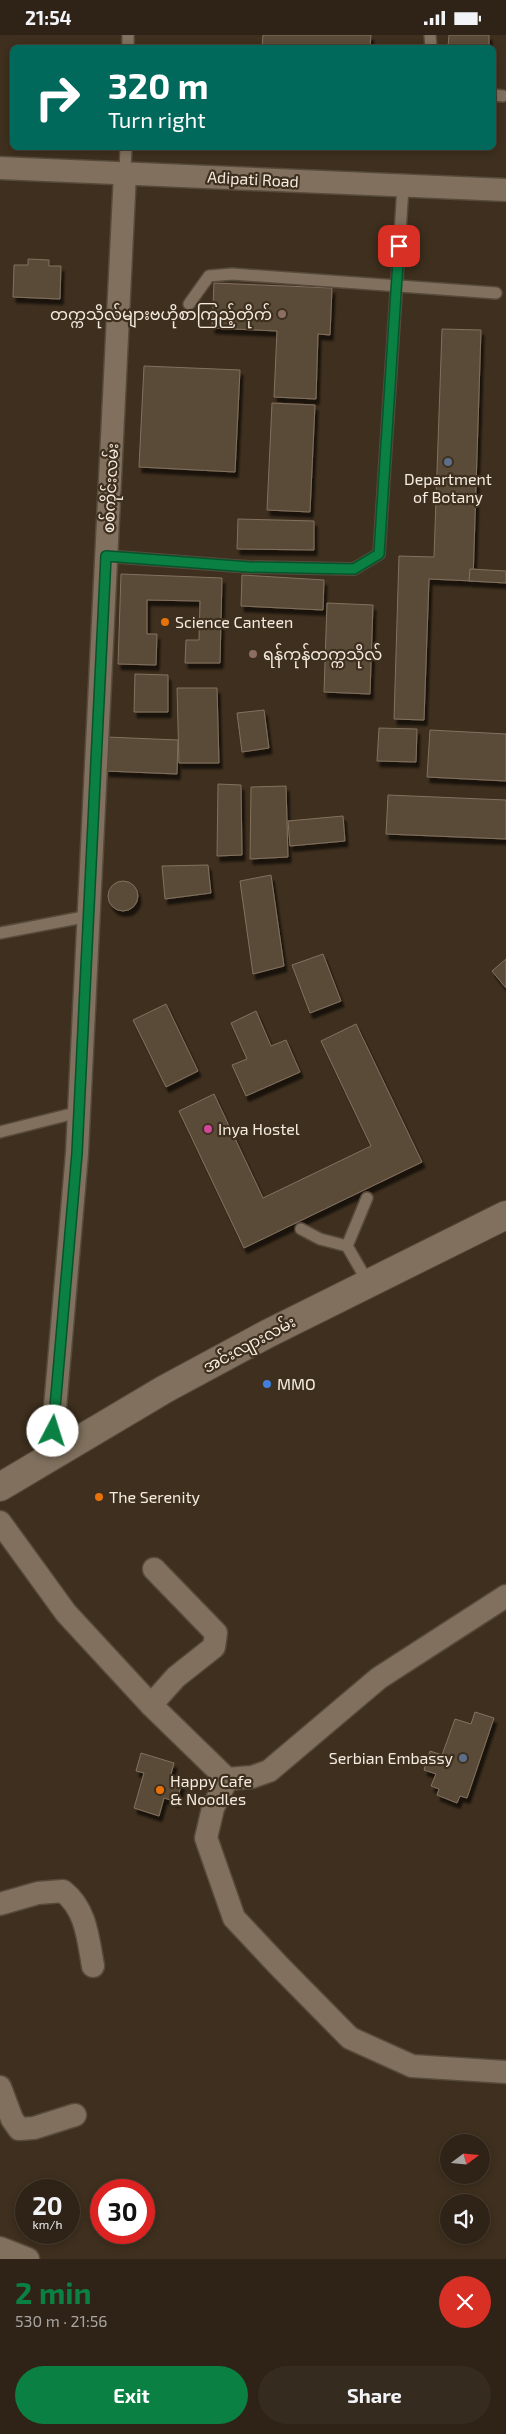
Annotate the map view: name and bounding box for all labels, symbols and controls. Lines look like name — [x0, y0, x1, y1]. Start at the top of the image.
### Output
text: 21:54 — [25, 6, 72, 29]
text: 320 m — [108, 64, 209, 106]
icon: right — [25, 65, 90, 130]
text: Turn right — [108, 106, 206, 132]
street label: Adipati Road — [207, 167, 299, 190]
pin — [378, 225, 420, 267]
icon: arrive — [385, 232, 413, 260]
place label: တက္ကသိုလ်များဗဟိုစာကြည့်တိုက် — [50, 303, 272, 329]
marker: တက္ကသိုလ်များဗဟိုစာကြည့်တိုက် — [276, 308, 288, 320]
street label: စစ်ကိုင်းလမ်း — [97, 443, 127, 534]
marker: Department of Botany — [442, 456, 454, 468]
place label: Department of Botany — [404, 469, 492, 506]
place label: Science Canteen — [175, 612, 293, 631]
marker: Science Canteen — [159, 616, 171, 628]
place label: ရန်ကုန်တက္ကသိုလ် — [263, 643, 382, 669]
marker: ရန်ကုန်တက္ကသိုလ် — [247, 648, 259, 660]
place label: Inya Hostel — [218, 1119, 300, 1138]
marker: Inya Hostel — [202, 1123, 214, 1135]
street label: အင်းလျားလမ်း — [199, 1310, 301, 1380]
place label: MMO — [277, 1374, 316, 1393]
marker: MMO — [261, 1378, 273, 1390]
position arrow — [26, 1404, 78, 1456]
place label: The Serenity — [109, 1487, 200, 1506]
marker: The Serenity — [93, 1491, 105, 1503]
place label: Serbian Embassy — [329, 1748, 454, 1767]
marker: Serbian Embassy — [457, 1752, 469, 1764]
place label: Happy Cafe & Noodles — [170, 1771, 252, 1808]
marker: Happy Cafe & Noodles — [154, 1784, 166, 1796]
north arrow — [440, 2134, 490, 2184]
map controls — [440, 2134, 490, 2244]
speed limit sign: 30 — [90, 2179, 155, 2244]
text: 20 — [32, 2190, 63, 2220]
button: sound — [440, 2194, 490, 2244]
text: km/h — [33, 2217, 62, 2231]
text: 2 min — [15, 2274, 92, 2310]
button: close — [439, 2276, 491, 2328]
text: 530 m · 21:56 — [15, 2311, 107, 2330]
button: Exit — [15, 2366, 248, 2424]
button: Share — [258, 2366, 491, 2424]

